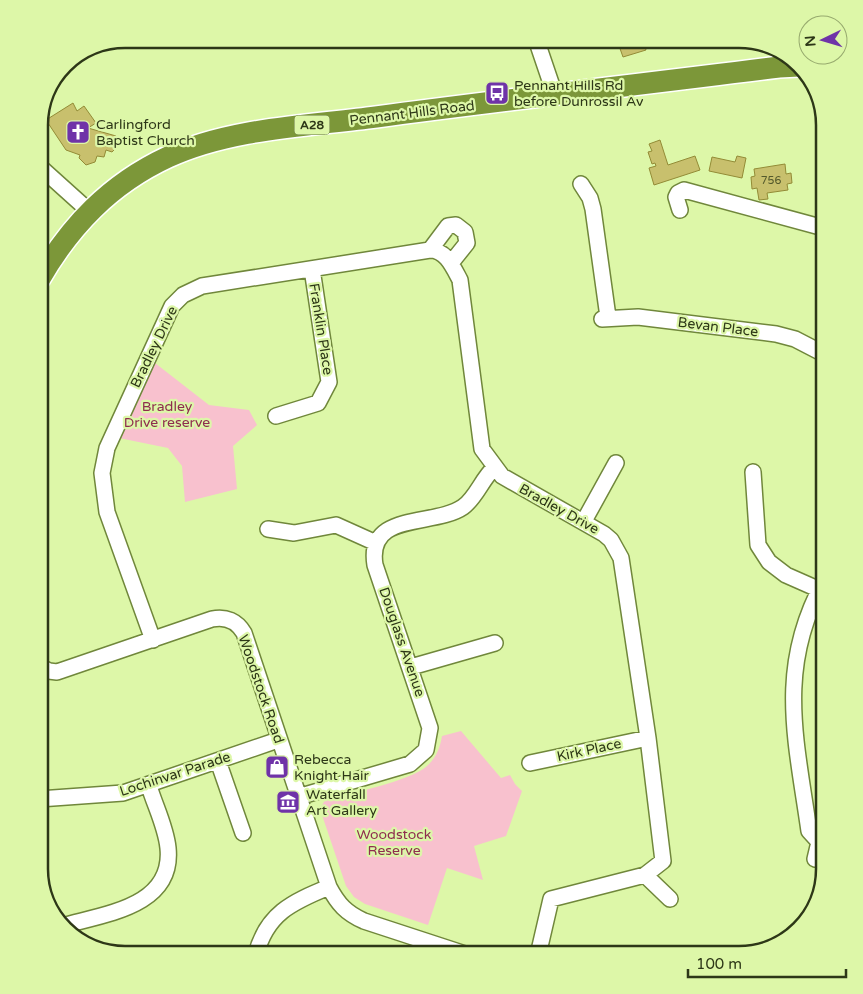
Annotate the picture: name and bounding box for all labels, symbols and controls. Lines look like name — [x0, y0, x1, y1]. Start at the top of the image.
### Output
north arrow — [798, 15, 848, 65]
text: N — [802, 35, 820, 47]
place label: Pennant Hills Rd before Dunrossil Av — [514, 77, 644, 110]
bus stop icon: Pennant Hills Rd before Dunrossil Av — [484, 80, 510, 106]
street label: Pennant Hills Road — [349, 97, 475, 129]
place label: Carlingford Baptist Church — [96, 116, 195, 149]
road number: A28 — [294, 116, 330, 134]
church icon: Carlingford Baptist Church — [65, 119, 91, 145]
house number: 756 — [761, 174, 781, 187]
street label: Franklin Place — [305, 282, 337, 376]
street label: Bradley Drive — [127, 303, 181, 391]
street label: Bevan Place — [677, 314, 759, 340]
park label: Bradley Drive reserve — [124, 398, 210, 431]
street label: Bradley Drive — [516, 480, 602, 538]
street label: Douglass Avenue — [375, 585, 429, 699]
street label: Woodstock Road — [234, 632, 288, 746]
street label: Kirk Place — [555, 735, 623, 765]
street label: Lochinvar Parade — [117, 748, 233, 800]
place label: Rebecca Knight Hair — [294, 751, 369, 784]
shop icon: Rebecca Knight Hair — [264, 754, 290, 780]
place label: Waterfall Art Gallery — [306, 786, 377, 819]
museum icon: Waterfall Art Gallery — [275, 789, 301, 815]
park label: Woodstock Reserve — [357, 826, 432, 859]
scale bar — [688, 946, 846, 978]
text: 100 m — [696, 955, 742, 973]

